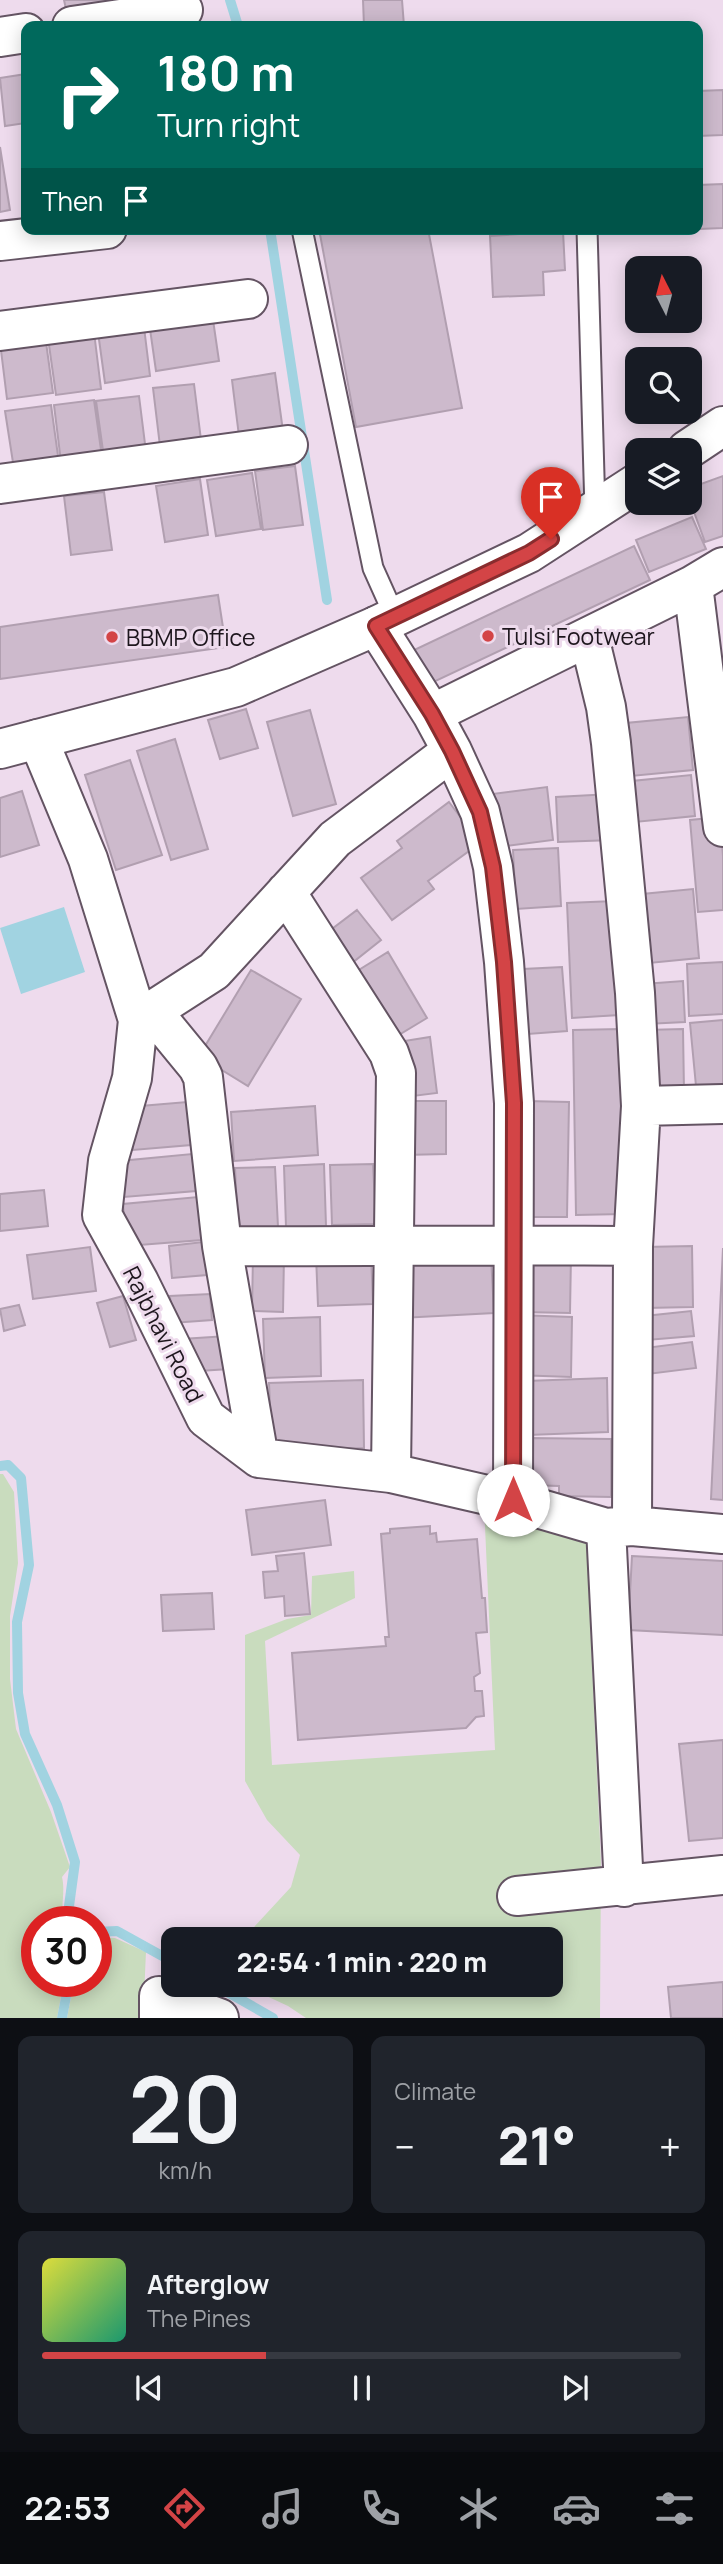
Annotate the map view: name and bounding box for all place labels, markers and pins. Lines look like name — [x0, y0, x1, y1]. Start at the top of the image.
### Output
pin — [521, 467, 581, 539]
place label: Tulsi Footwear — [502, 620, 655, 652]
place label: BBMP Office — [126, 621, 255, 653]
marker: Tulsi Footwear — [480, 628, 496, 644]
marker: BBMP Office — [104, 629, 120, 645]

